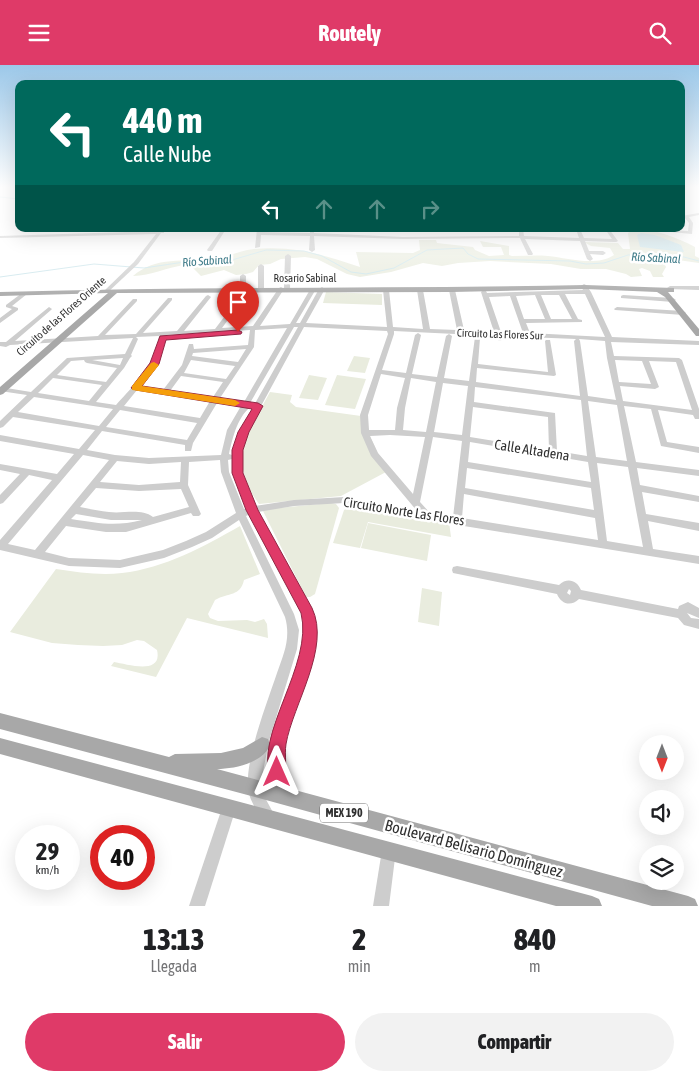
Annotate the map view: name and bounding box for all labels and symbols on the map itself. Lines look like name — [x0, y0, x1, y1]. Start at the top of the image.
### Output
water label: Río Sabinal — [631, 250, 681, 266]
water label: Río Sabinal — [182, 252, 232, 270]
street label: Rosario Sabinal — [274, 272, 337, 284]
street label: Circuito de las Flores Oriente — [14, 274, 108, 358]
pin — [217, 281, 259, 332]
street label: Circuito Las Flores Sur — [457, 326, 544, 342]
street label: Calle Altadena — [493, 436, 571, 464]
street label: Circuito Norte Las Flores — [342, 494, 466, 528]
north arrow — [639, 735, 684, 780]
position arrow — [250, 745, 302, 797]
road number: MEX 190 — [320, 803, 368, 823]
street label: Boulevard Belisario Domínguez — [383, 816, 565, 881]
speed limit sign: 40 — [90, 825, 155, 890]

